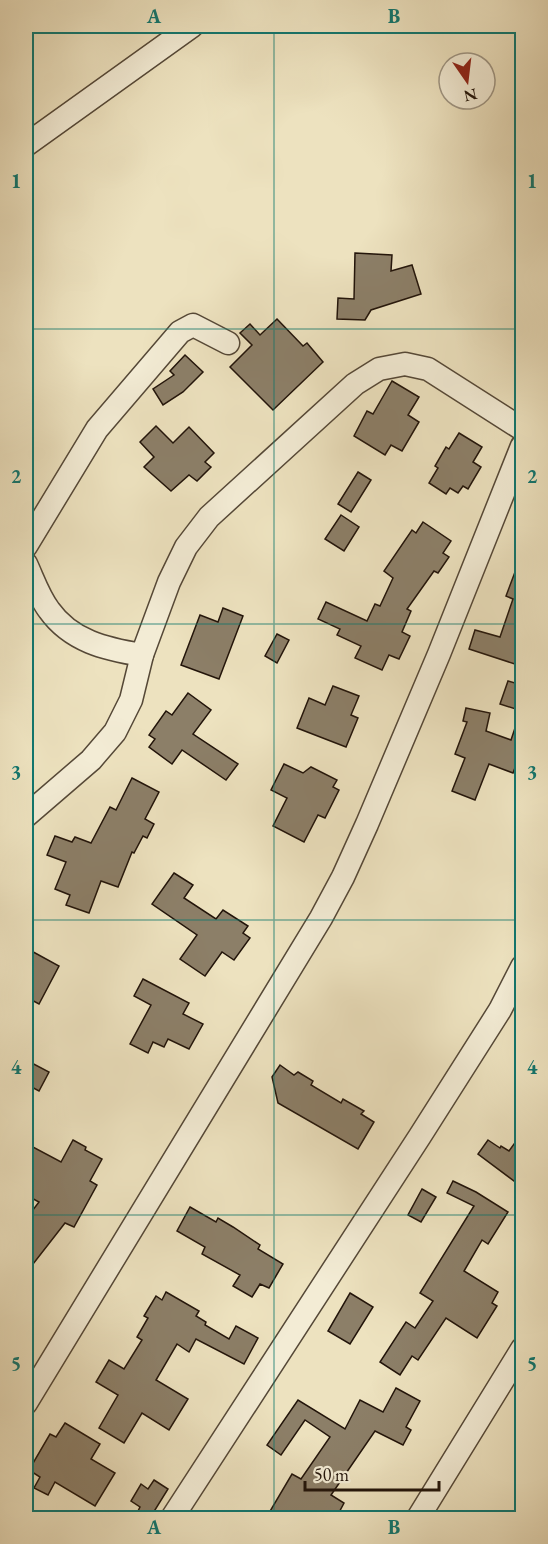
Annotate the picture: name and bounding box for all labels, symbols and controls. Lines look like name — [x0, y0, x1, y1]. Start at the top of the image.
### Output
text: A — [146, 3, 162, 29]
text: B — [388, 3, 400, 29]
north arrow — [437, 51, 497, 111]
text: N — [462, 83, 479, 107]
text: 1 — [11, 168, 21, 194]
text: 1 — [527, 168, 537, 194]
text: 2 — [11, 463, 22, 489]
text: 2 — [527, 463, 538, 489]
text: 3 — [11, 759, 21, 785]
text: 3 — [527, 759, 537, 785]
text: 4 — [11, 1054, 22, 1080]
text: 4 — [527, 1054, 538, 1080]
text: 5 — [11, 1350, 21, 1376]
text: 5 — [527, 1350, 537, 1376]
scale bar — [305, 1454, 438, 1492]
text: 50 m — [314, 1463, 349, 1486]
text: A — [146, 1514, 162, 1540]
text: B — [388, 1514, 400, 1540]

